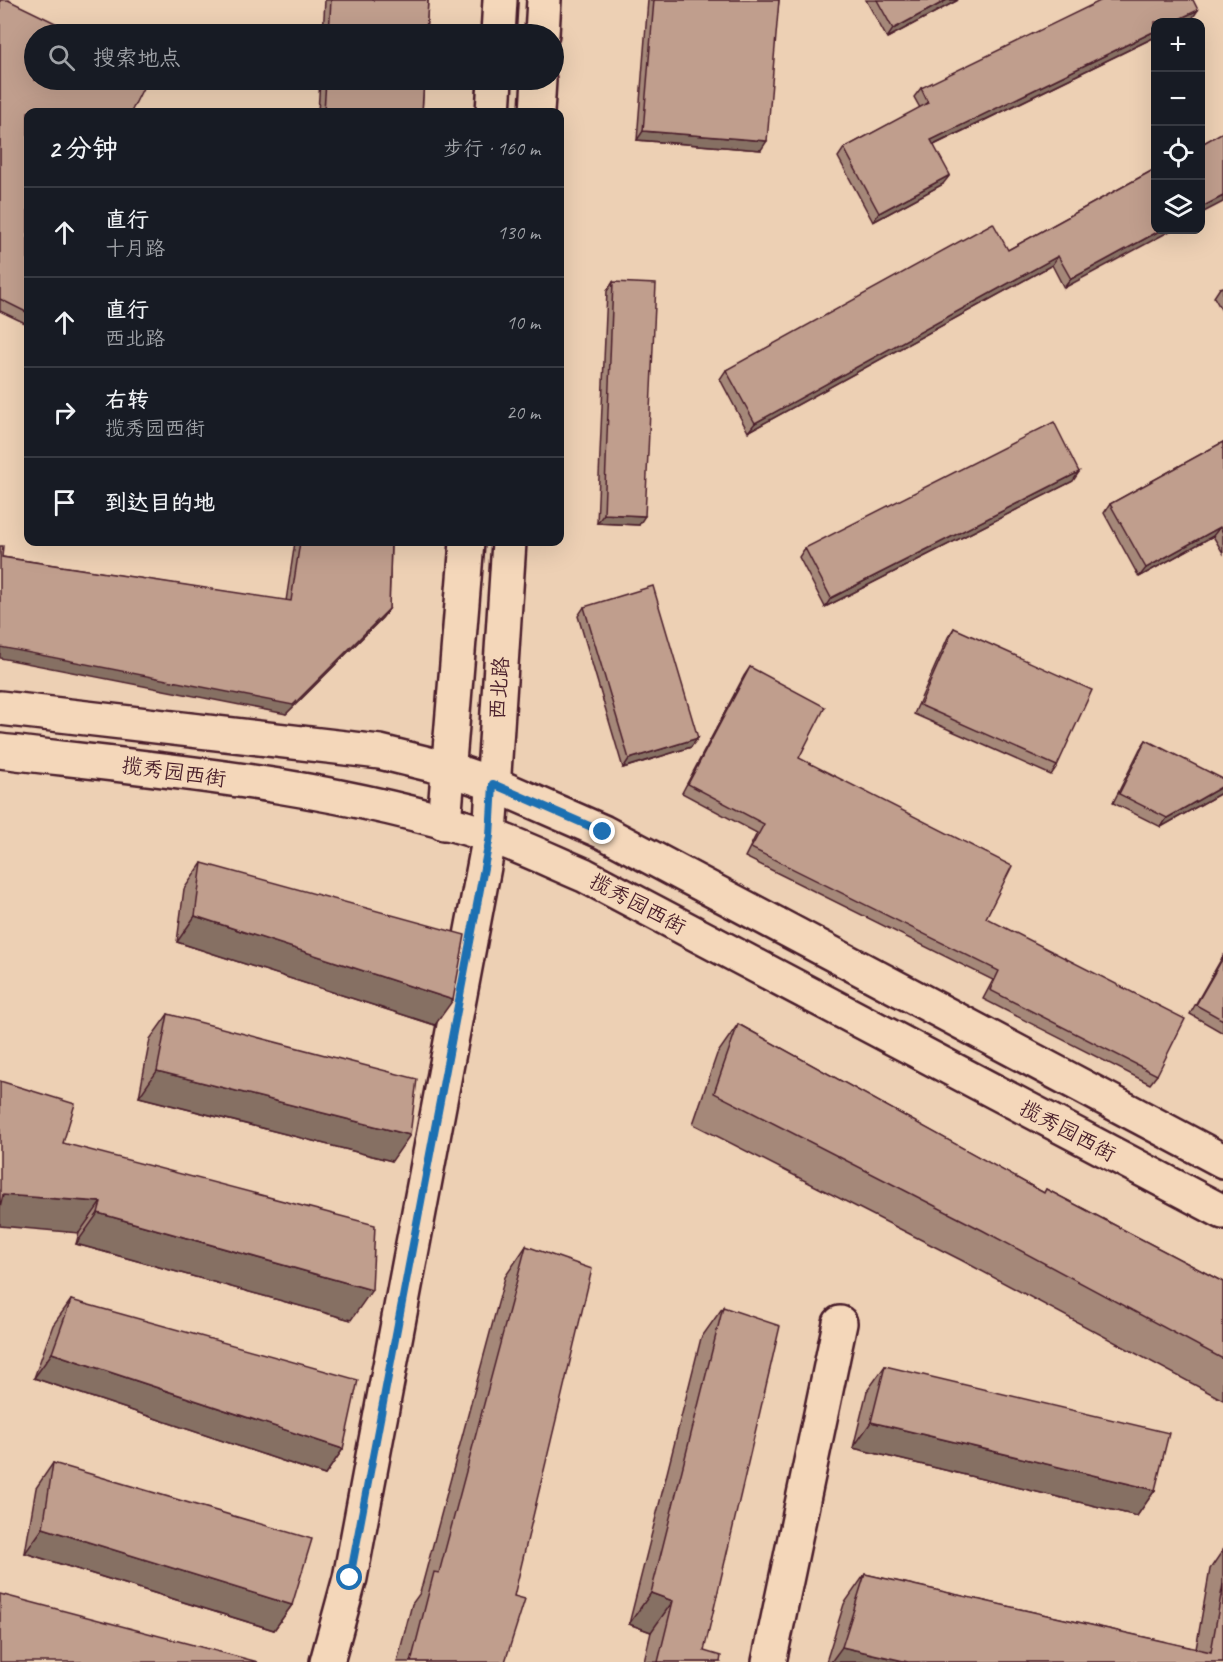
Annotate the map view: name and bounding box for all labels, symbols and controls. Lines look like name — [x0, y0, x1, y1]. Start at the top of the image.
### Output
map controls — [1151, 18, 1205, 234]
button: + — [1151, 18, 1205, 72]
search box — [24, 24, 564, 90]
icon: search — [45, 41, 78, 74]
text: 搜索地点 — [93, 44, 181, 72]
button: − — [1151, 72, 1205, 126]
button: locate — [1151, 126, 1205, 180]
text: 2 分钟 — [48, 132, 118, 165]
text: 步行 · 160 m — [444, 136, 540, 161]
button: layers — [1151, 180, 1205, 234]
text: 直行 — [105, 206, 149, 234]
icon: ahead — [48, 216, 81, 249]
text: 130 m — [497, 220, 540, 245]
text: 十月路 — [105, 236, 165, 261]
text: 直行 — [105, 296, 149, 324]
icon: ahead — [48, 306, 81, 339]
text: 10 m — [506, 310, 540, 335]
text: 西北路 — [105, 326, 165, 351]
text: 右转 — [105, 386, 149, 414]
icon: right — [48, 396, 81, 429]
text: 20 m — [506, 400, 540, 425]
text: 揽秀园西街 — [105, 416, 205, 441]
icon: arrive — [48, 486, 81, 519]
text: 到达目的地 — [105, 489, 215, 517]
street label: 西北路 — [484, 656, 514, 720]
street label: 揽秀园西街 — [120, 752, 228, 792]
route end — [589, 818, 615, 844]
street label: 揽秀园西街 — [586, 868, 690, 940]
street label: 揽秀园西街 — [1016, 1095, 1120, 1167]
route start — [336, 1564, 362, 1590]

